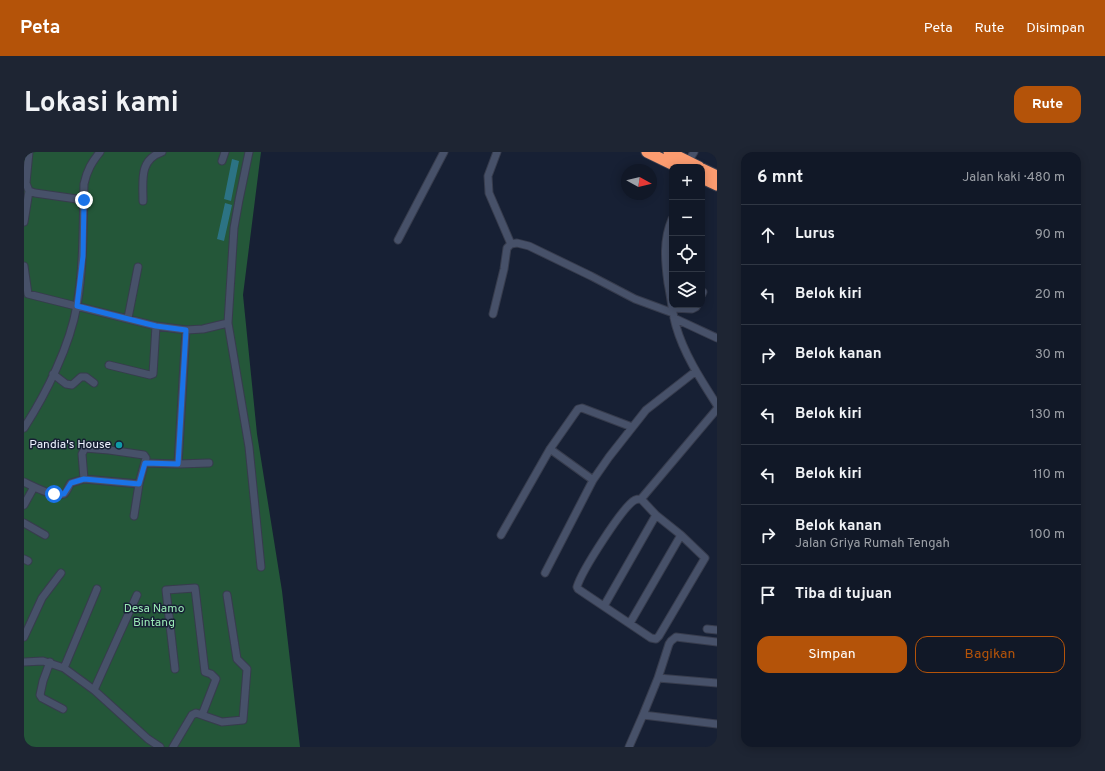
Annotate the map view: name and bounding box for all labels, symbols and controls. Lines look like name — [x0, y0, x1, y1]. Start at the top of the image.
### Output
text: Peta — [20, 16, 60, 40]
text: Peta — [924, 20, 953, 37]
text: Rute — [975, 20, 1004, 37]
text: Disimpan — [1026, 20, 1085, 37]
text: Lokasi kami — [24, 86, 179, 122]
button: Rute — [1014, 86, 1081, 123]
north arrow — [621, 164, 657, 200]
map controls — [669, 164, 705, 308]
button: + — [669, 164, 705, 200]
text: 6 mnt — [757, 167, 803, 189]
text: Jalan kaki · 480 m — [962, 170, 1065, 186]
route end — [75, 191, 93, 209]
button: − — [669, 200, 705, 236]
icon: ahead — [757, 224, 779, 246]
text: Lurus — [795, 225, 835, 244]
text: 90 m — [1035, 227, 1065, 243]
button: locate — [669, 236, 705, 272]
button: layers — [669, 272, 705, 308]
icon: left — [757, 284, 779, 306]
text: Belok kiri — [795, 285, 862, 304]
text: 20 m — [1035, 287, 1065, 303]
icon: right — [757, 344, 779, 366]
text: Belok kanan — [795, 345, 882, 364]
text: 30 m — [1035, 347, 1065, 363]
icon: left — [757, 404, 779, 426]
text: Belok kiri — [795, 405, 862, 424]
text: 130 m — [1030, 407, 1065, 423]
place label: Pandia's House — [29, 437, 111, 453]
marker: Pandia's House — [114, 440, 124, 450]
icon: left — [757, 464, 779, 486]
text: Belok kiri — [795, 465, 862, 484]
text: 110 m — [1033, 467, 1065, 483]
route start — [45, 485, 63, 503]
text: Belok kanan — [795, 517, 882, 536]
icon: right — [757, 524, 779, 546]
text: 100 m — [1029, 527, 1065, 543]
text: Jalan Griya Rumah Tengah — [795, 536, 950, 552]
icon: arrive — [757, 584, 779, 606]
text: Tiba di tujuan — [795, 585, 892, 604]
park label: Desa Namo Bintang — [124, 601, 185, 631]
button: Simpan — [757, 636, 907, 673]
button: Bagikan — [915, 636, 1065, 673]

